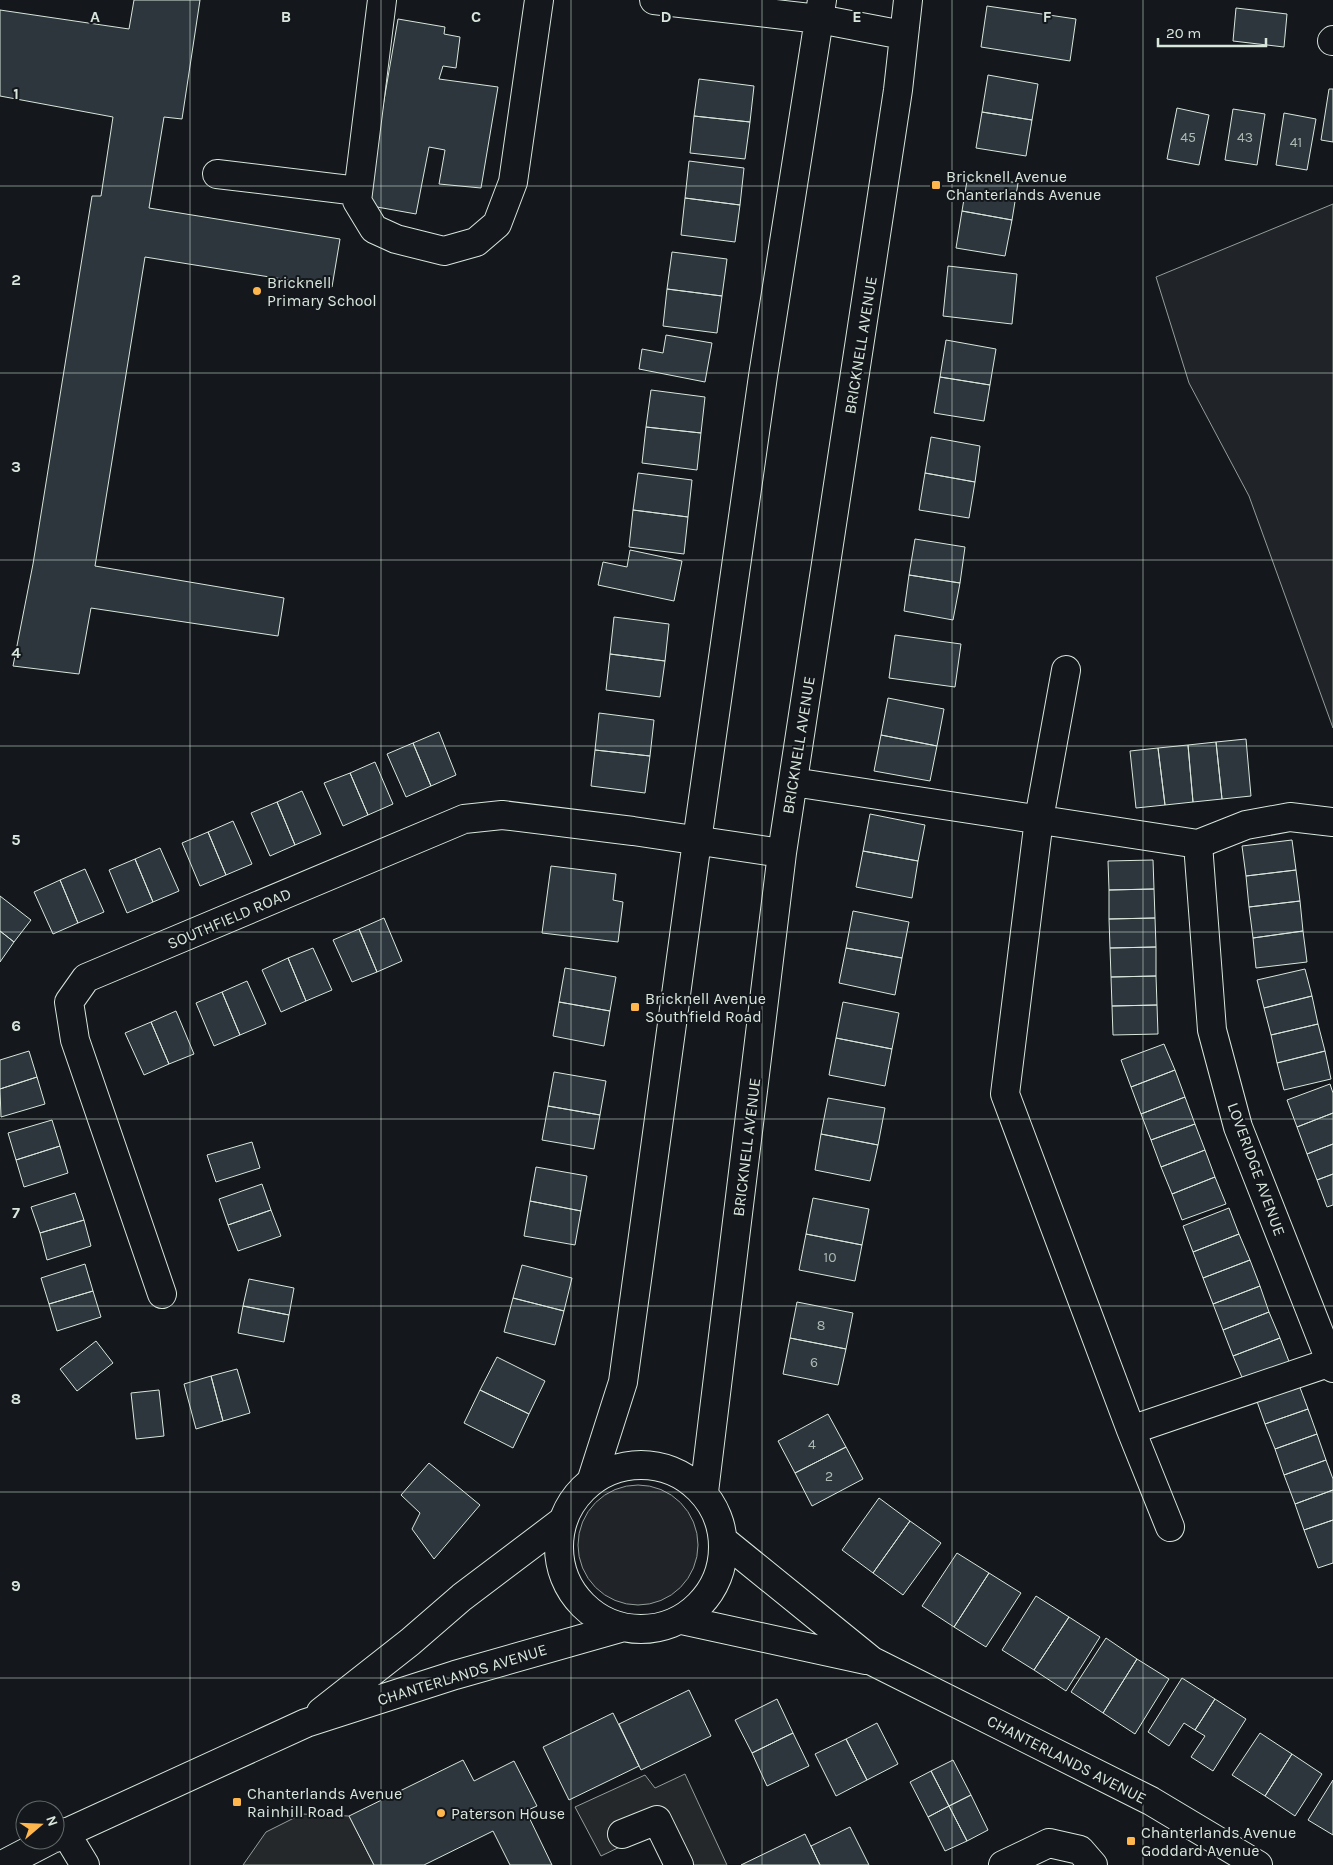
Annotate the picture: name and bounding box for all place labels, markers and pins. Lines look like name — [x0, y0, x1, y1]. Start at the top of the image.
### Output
place label: Bricknell Avenue Chanterlands Avenue — [946, 167, 1101, 204]
marker: Bricknell Avenue Chanterlands Avenue — [930, 179, 942, 191]
place label: Bricknell Primary School — [267, 273, 377, 310]
marker: Bricknell Primary School — [251, 285, 263, 297]
place label: Bricknell Avenue Southfield Road — [645, 989, 766, 1026]
marker: Bricknell Avenue Southfield Road — [629, 1001, 641, 1013]
place label: Chanterlands Avenue Rainhill Road — [247, 1784, 402, 1821]
marker: Chanterlands Avenue Rainhill Road — [231, 1796, 243, 1808]
place label: Paterson House — [451, 1804, 565, 1823]
marker: Paterson House — [435, 1807, 447, 1819]
place label: Chanterlands Avenue Goddard Avenue — [1141, 1823, 1296, 1860]
marker: Chanterlands Avenue Goddard Avenue — [1125, 1835, 1137, 1847]

